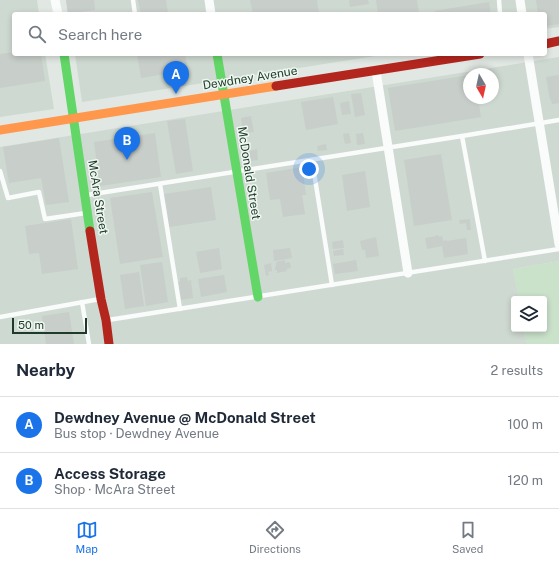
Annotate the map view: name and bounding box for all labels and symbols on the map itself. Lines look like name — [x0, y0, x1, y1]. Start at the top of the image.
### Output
pin: A — [163, 61, 189, 94]
street label: Dewdney Avenue — [202, 64, 299, 92]
north arrow — [463, 68, 499, 104]
street label: McDonald Street — [235, 125, 263, 221]
pin: B — [114, 127, 140, 160]
street label: McAra Street — [85, 159, 111, 235]
your location — [299, 159, 319, 179]
scale bar — [12, 316, 87, 335]

